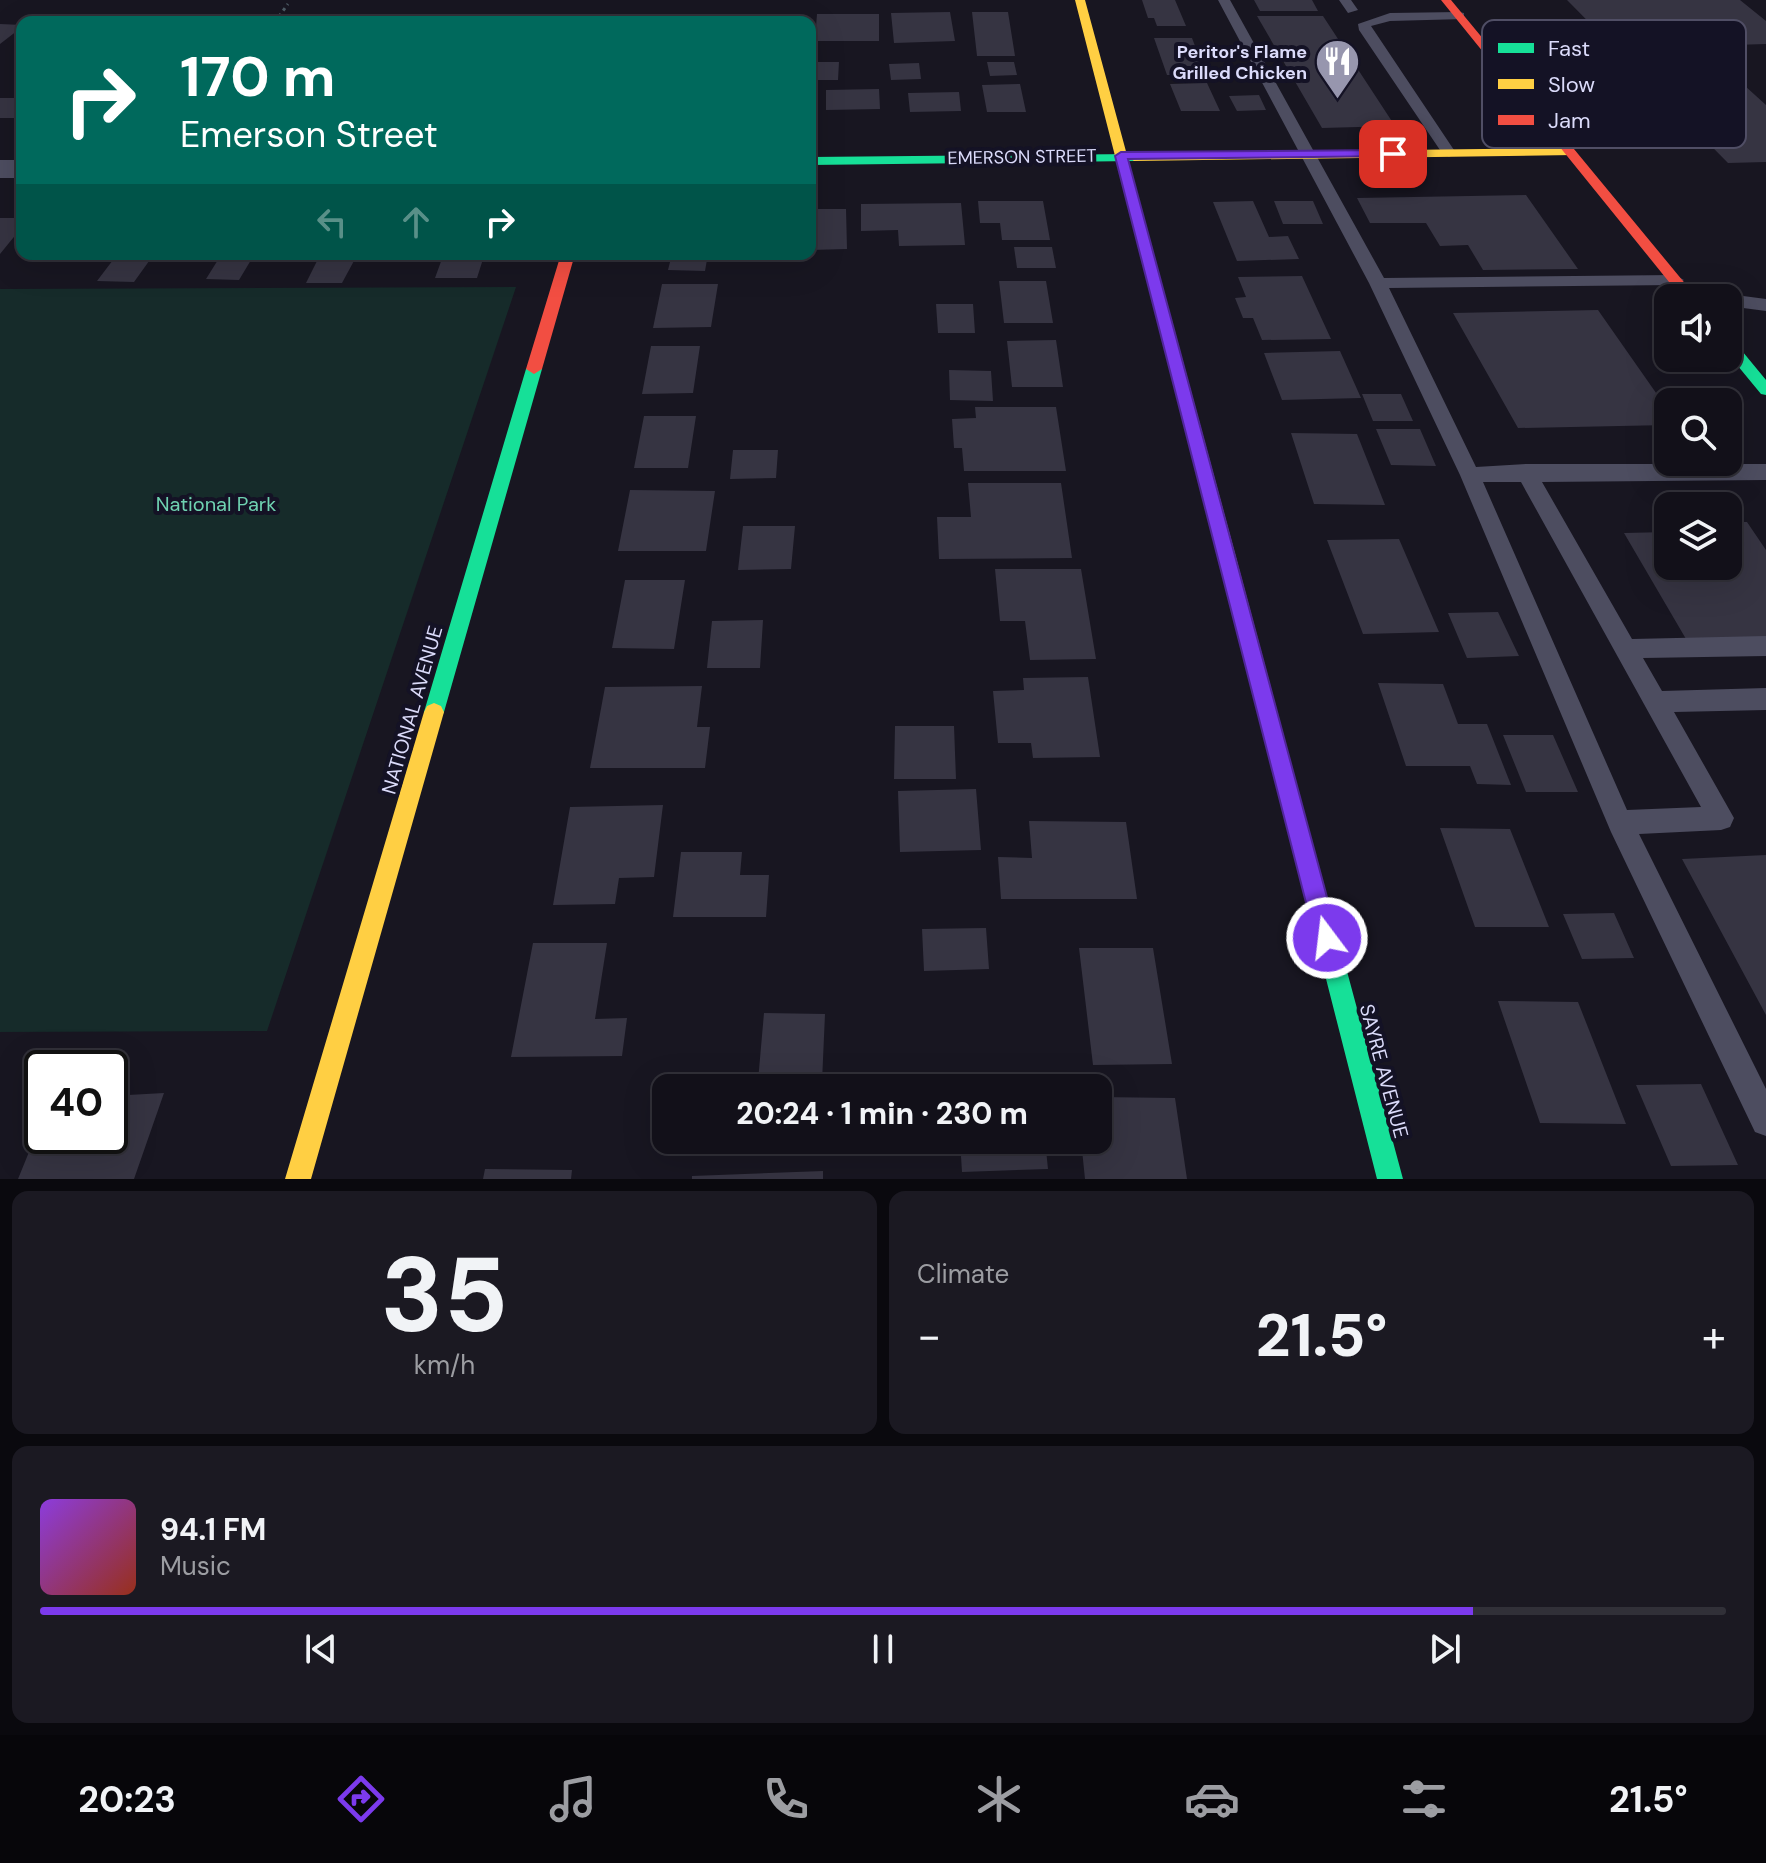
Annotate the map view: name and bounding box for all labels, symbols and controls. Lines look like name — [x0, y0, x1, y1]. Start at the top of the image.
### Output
legend — [1482, 20, 1746, 148]
text: Fast — [1548, 34, 1590, 63]
restaurant icon: Peritor's Flame Grilled Chicken — [1314, 38, 1362, 101]
text: 170 m — [180, 40, 335, 113]
place label: Peritor's Flame Grilled Chicken — [1172, 40, 1307, 85]
icon: right — [48, 48, 152, 152]
text: Slow — [1548, 70, 1595, 99]
text: Jam — [1548, 106, 1591, 135]
text: Emerson Street — [180, 111, 438, 158]
pin — [1359, 120, 1427, 188]
icon: arrive — [1371, 132, 1415, 176]
street label: EMERSON STREET — [947, 144, 1097, 170]
icon: left — [310, 200, 354, 244]
icon: ahead — [394, 200, 438, 244]
icon: right — [478, 200, 522, 244]
map controls — [1654, 284, 1742, 580]
button: sound — [1654, 284, 1742, 372]
button: search — [1654, 388, 1742, 476]
park label: National Park — [156, 491, 276, 517]
button: layers — [1654, 492, 1742, 580]
street label: NATIONAL AVENUE — [376, 623, 448, 797]
position arrow — [1285, 896, 1369, 980]
street label: SAYRE AVENUE — [1354, 1001, 1414, 1141]
speed limit sign: 40 — [24, 1050, 128, 1154]
text: 20:24 · 1 min · 230 m — [736, 1094, 1028, 1133]
text: 35 — [381, 1228, 508, 1363]
text: Climate — [917, 1257, 1009, 1291]
text: 21.5° — [1256, 1296, 1387, 1375]
text: − — [917, 1307, 941, 1365]
text: + — [1702, 1307, 1726, 1365]
text: km/h — [414, 1348, 475, 1382]
text: 94.1 FM — [160, 1510, 266, 1549]
text: Music — [160, 1549, 231, 1583]
icon: previous — [299, 1627, 343, 1671]
icon: pause — [861, 1627, 905, 1671]
icon: next — [1423, 1627, 1467, 1671]
icon: directions — [333, 1771, 389, 1827]
icon: music — [545, 1771, 601, 1827]
icon: phone — [758, 1771, 814, 1827]
icon: climate — [971, 1771, 1027, 1827]
icon: car — [1184, 1771, 1240, 1827]
icon: filters — [1396, 1771, 1452, 1827]
text: 20:23 — [78, 1776, 176, 1823]
text: 21.5° — [1609, 1776, 1688, 1823]

